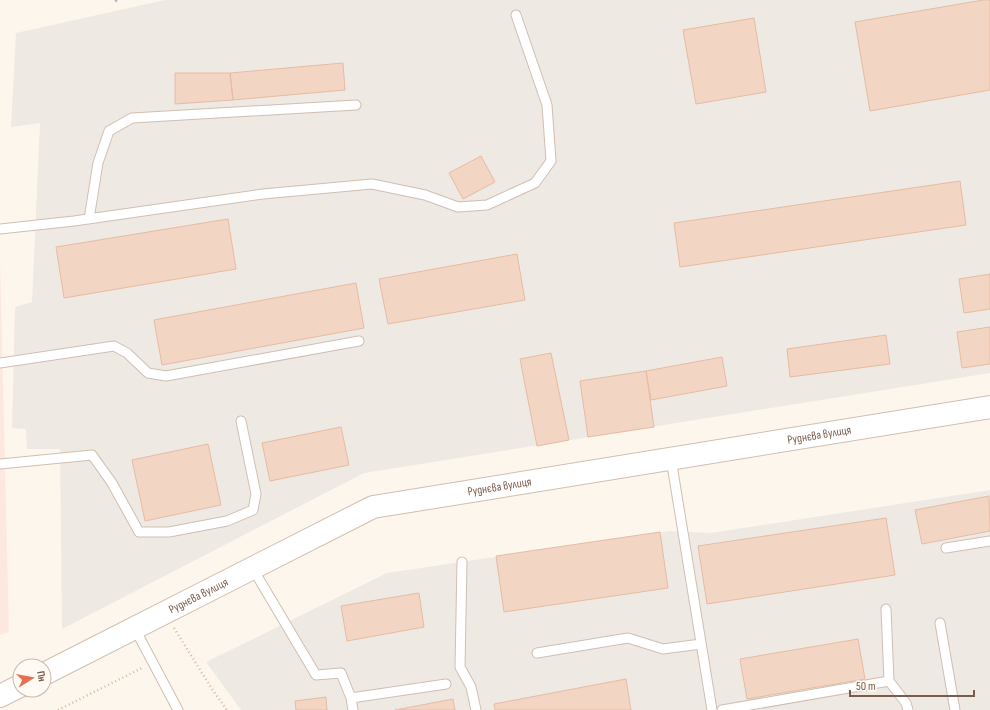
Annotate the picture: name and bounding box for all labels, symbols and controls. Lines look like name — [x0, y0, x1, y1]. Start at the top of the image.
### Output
street label: Руднєва вулиця — [786, 422, 853, 447]
street label: Руднєва вулиця — [466, 474, 533, 499]
street label: Руднєва вулиця — [166, 574, 231, 617]
north arrow — [12, 658, 52, 698]
text: Пн — [34, 670, 49, 683]
scale bar — [850, 672, 974, 698]
text: 50 m — [856, 679, 876, 694]

